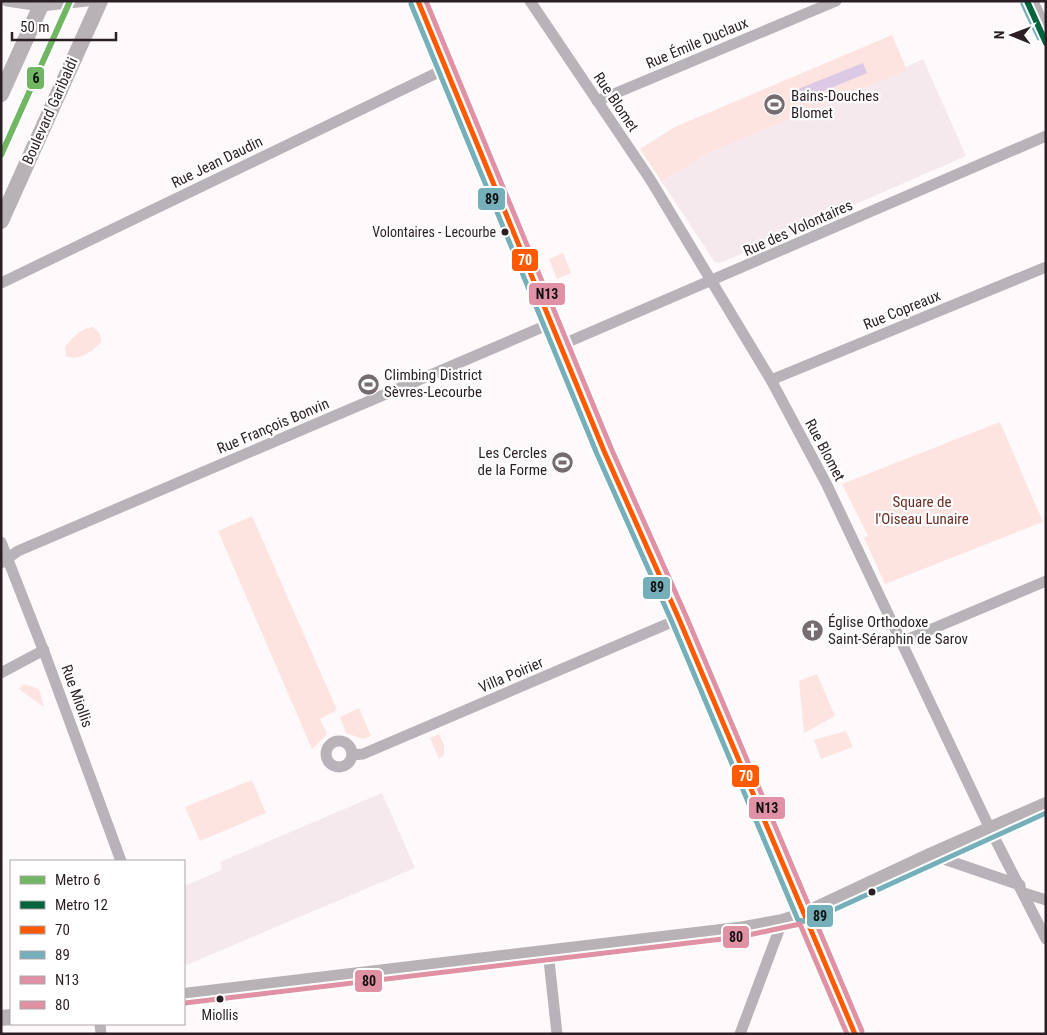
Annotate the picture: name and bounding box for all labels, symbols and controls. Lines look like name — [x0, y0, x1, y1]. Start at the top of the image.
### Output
scale bar — [12, 10, 116, 42]
north arrow — [987, 10, 1037, 60]
street label: Rue Émile Duclaux — [643, 13, 751, 73]
text: 50 m — [20, 18, 50, 36]
text: N — [991, 30, 1007, 39]
street label: Boulevard Garibaldi — [18, 55, 82, 167]
line badge: 6 — [26, 66, 45, 90]
street label: Rue Blomet — [590, 69, 642, 135]
text: 6 — [32, 70, 40, 86]
place label: Bains-Douches Blomet — [791, 87, 879, 122]
sports icon: Bains-Douches Blomet — [763, 93, 787, 117]
street label: Rue Jean Daudin — [169, 132, 265, 192]
line badge: 89 — [477, 187, 506, 211]
text: 89 — [485, 191, 499, 207]
street label: Rue des Volontaires — [741, 196, 856, 260]
place label: Volontaires - Lecourbe — [372, 224, 496, 240]
marker: Volontaires - Lecourbe — [500, 227, 510, 237]
line badge: 70 — [511, 248, 539, 272]
text: 70 — [518, 252, 532, 268]
line badge: N13 — [528, 282, 566, 306]
text: N13 — [536, 286, 558, 302]
street label: Rue Copreaux — [861, 286, 944, 334]
place label: Climbing District Sèvres-Lecourbe — [384, 366, 482, 401]
sports icon: Climbing District Sèvres-Lecourbe — [356, 372, 380, 396]
street label: Rue François Bonvin — [214, 394, 332, 458]
street label: Rue Blomet — [801, 416, 849, 484]
place label: Les Cercles de la Forme — [478, 444, 547, 479]
sports icon: Les Cercles de la Forme — [551, 450, 575, 474]
park label: Square de l'Oiseau Lunaire — [875, 493, 969, 528]
line badge: 89 — [642, 576, 671, 600]
text: 89 — [650, 579, 664, 595]
place label: Église Orthodoxe Saint-Séraphin de Sarov — [828, 613, 969, 648]
church icon: Église Orthodoxe Saint-Séraphin de Sarov — [800, 619, 824, 643]
street label: Villa Poirier — [476, 653, 546, 697]
street label: Rue Miollis — [57, 662, 97, 730]
line badge: 70 — [731, 764, 760, 788]
text: 70 — [739, 768, 753, 784]
line badge: N13 — [748, 796, 786, 820]
text: N13 — [756, 800, 778, 816]
legend — [10, 860, 185, 1025]
text: Metro 6 — [55, 871, 101, 889]
unlabelled marker — [867, 887, 877, 897]
text: Metro 12 — [55, 896, 108, 914]
line badge: 89 — [806, 904, 834, 928]
text: 89 — [813, 908, 827, 924]
text: 70 — [55, 921, 70, 939]
line badge: 80 — [722, 925, 750, 949]
text: 80 — [729, 929, 743, 945]
text: 89 — [55, 946, 70, 964]
line badge: 80 — [354, 969, 383, 993]
text: N13 — [55, 971, 79, 989]
text: 80 — [362, 973, 376, 989]
marker: Miollis — [215, 994, 225, 1004]
text: 80 — [55, 996, 70, 1014]
place label: Miollis — [202, 1007, 238, 1023]

